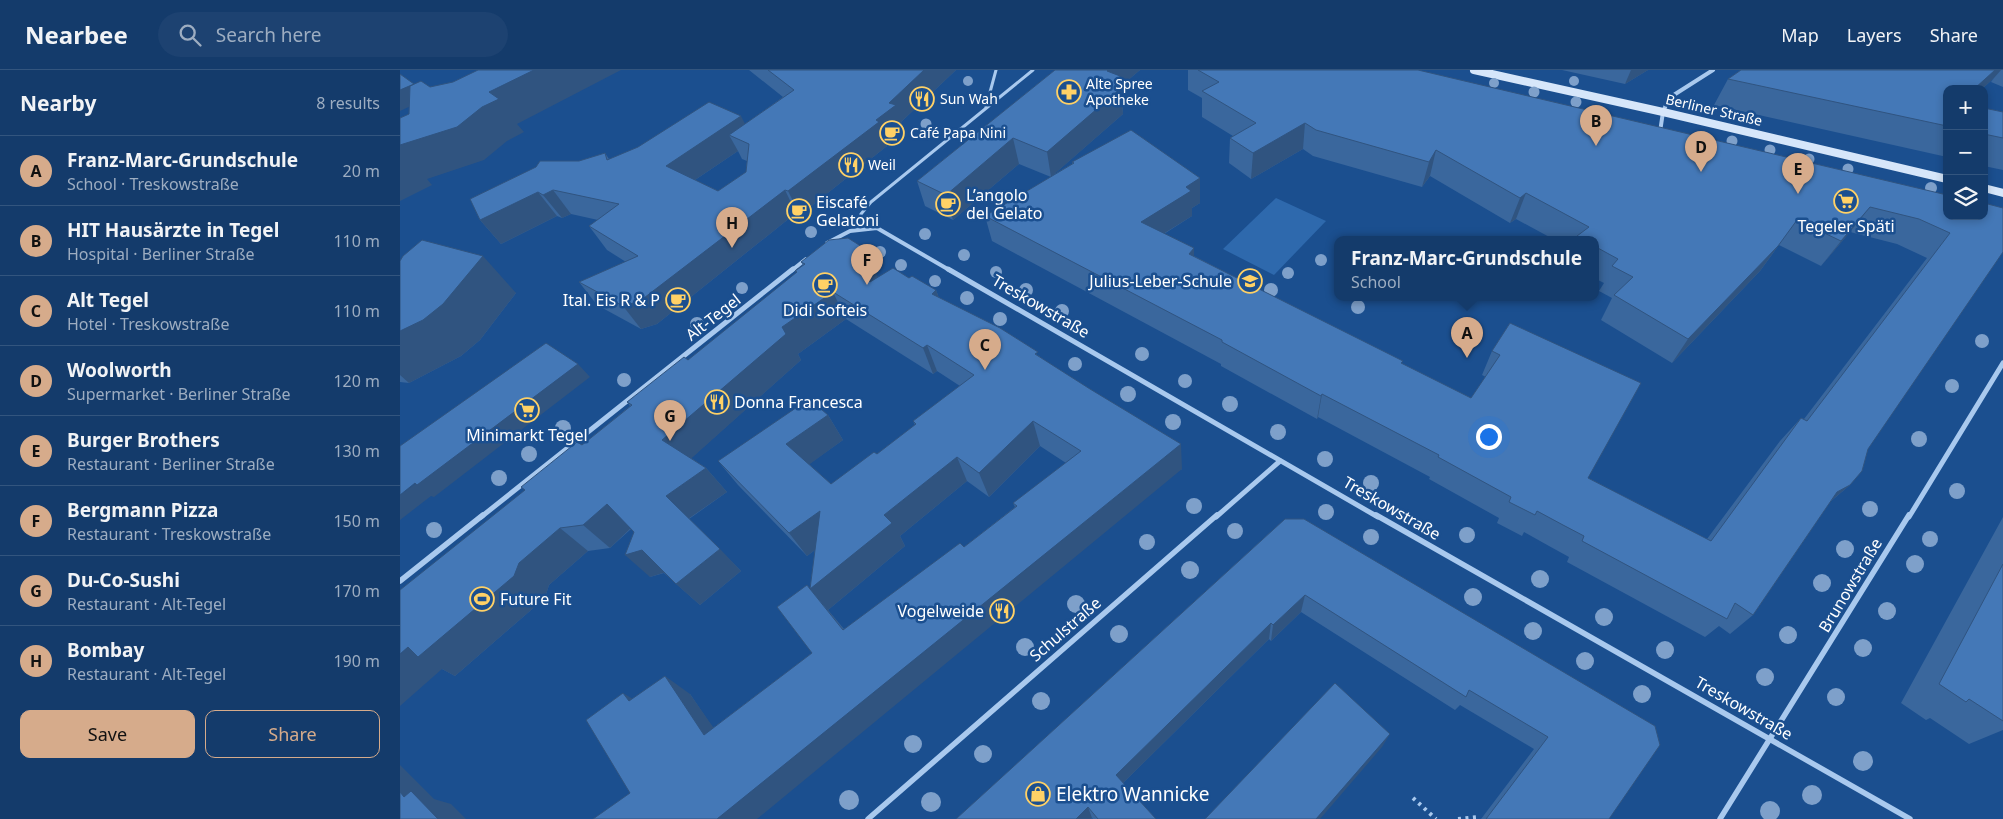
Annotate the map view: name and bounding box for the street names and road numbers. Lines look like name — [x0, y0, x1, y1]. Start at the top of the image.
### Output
street label: Berliner Straße — [1664, 89, 1764, 130]
street label: Treskowstraße — [988, 269, 1094, 343]
street label: Alt-Tegel — [681, 288, 745, 346]
street label: Treskowstraße — [1339, 471, 1445, 545]
street label: Brunowstraße — [1813, 534, 1887, 636]
street label: Schulstraße — [1024, 592, 1106, 666]
street label: Treskowstraße — [1691, 671, 1797, 745]

